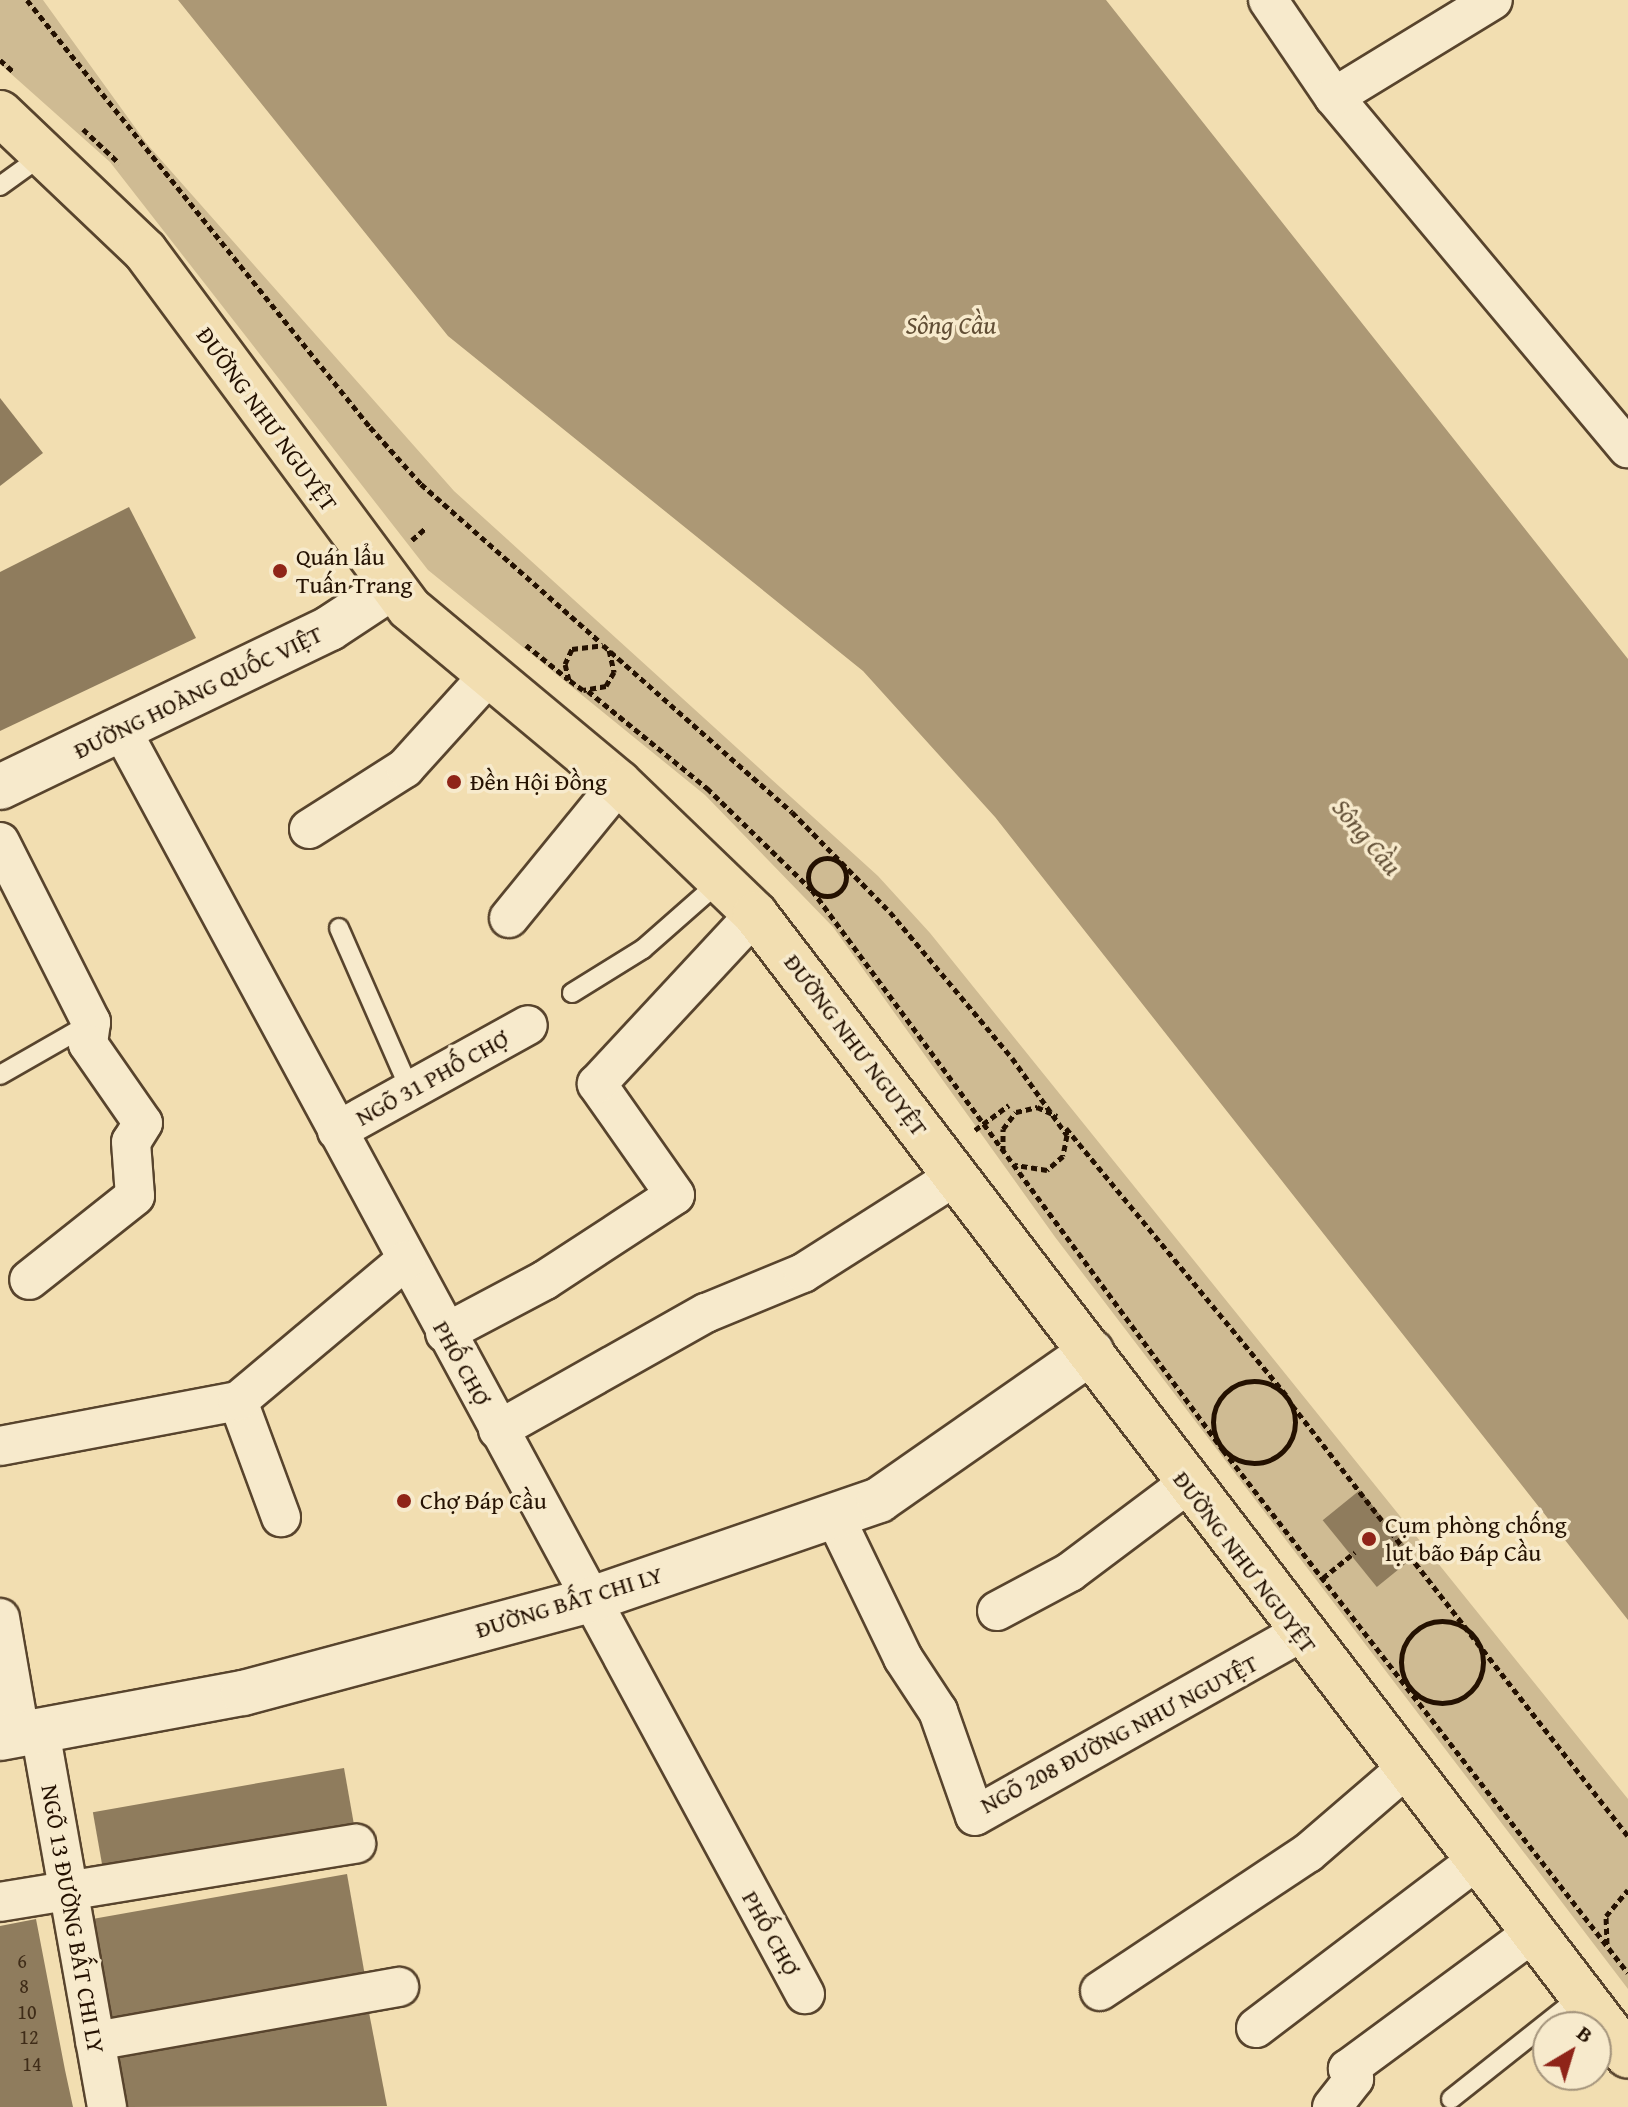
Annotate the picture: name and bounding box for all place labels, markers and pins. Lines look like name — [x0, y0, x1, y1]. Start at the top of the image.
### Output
place label: Quán lẩu Tuấn Trang — [296, 543, 412, 599]
marker: Quán lẩu Tuấn Trang — [271, 562, 289, 580]
place label: Đền Hội Đồng — [470, 768, 607, 796]
marker: Đền Hội Đồng — [445, 773, 463, 791]
place label: Chợ Đáp Cầu — [420, 1487, 547, 1515]
marker: Chợ Đáp Cầu — [395, 1492, 413, 1510]
place label: Cụm phòng chống lụt bão Đáp Cầu — [1385, 1511, 1567, 1567]
marker: Cụm phòng chống lụt bão Đáp Cầu — [1360, 1530, 1378, 1548]

